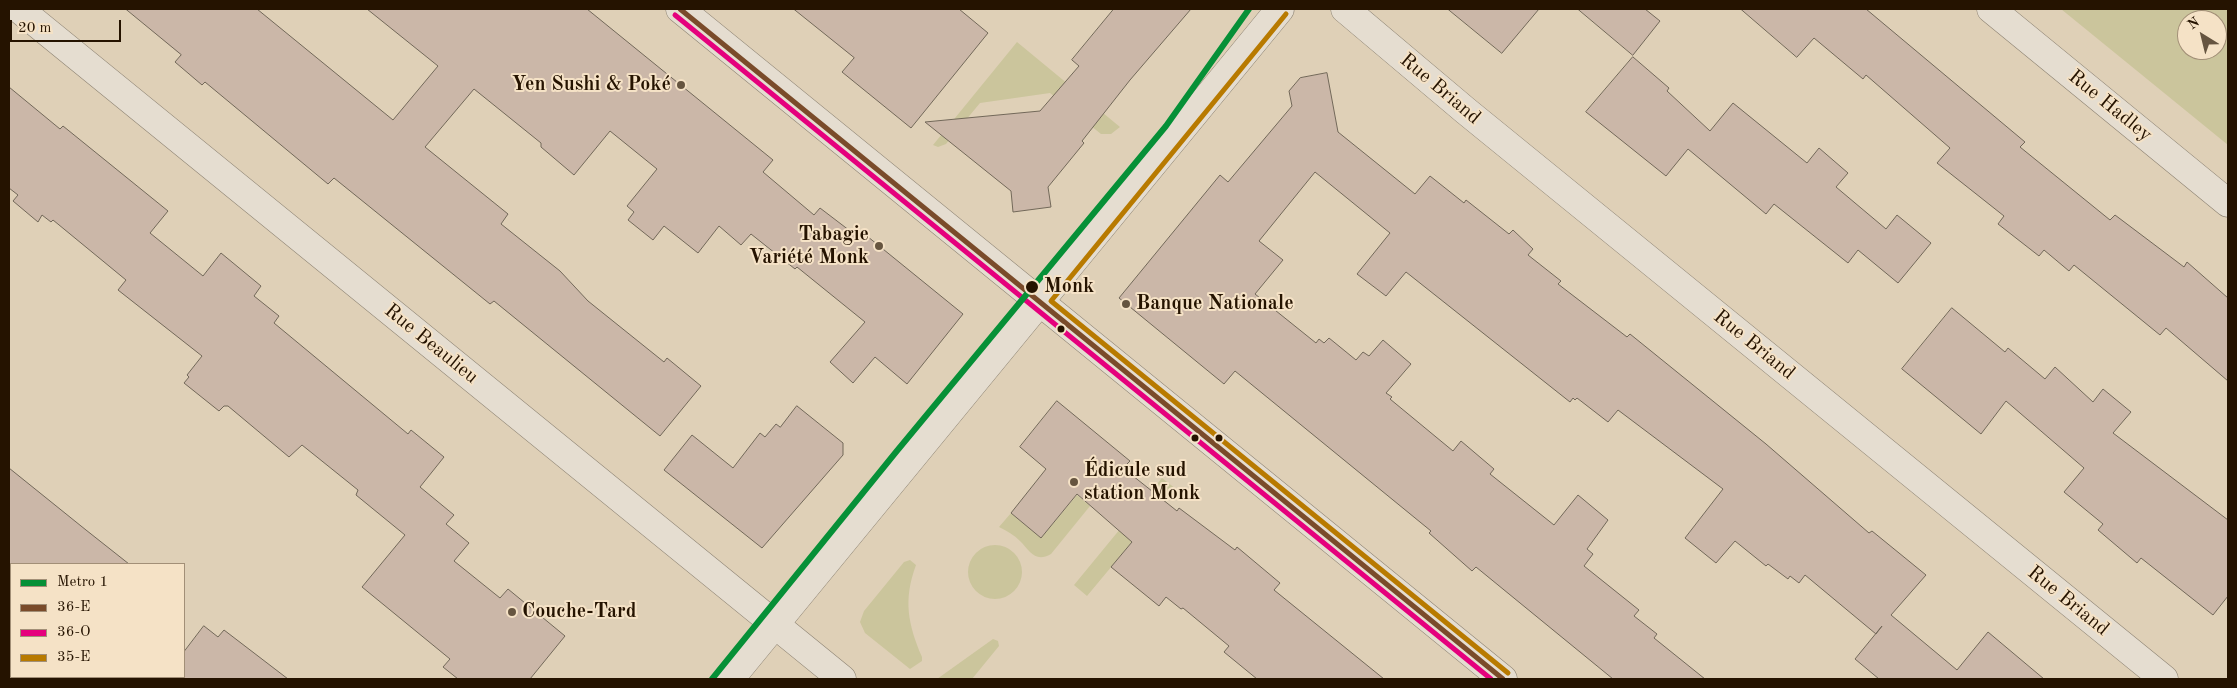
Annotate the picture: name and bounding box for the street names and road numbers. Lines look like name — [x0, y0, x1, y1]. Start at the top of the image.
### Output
street label: Rue Briand — [1395, 48, 1485, 130]
street label: Rue Hadley — [2063, 65, 2157, 147]
street label: Rue Beaulieu — [379, 299, 483, 389]
street label: Rue Briand — [1708, 305, 1800, 385]
street label: Rue Briand — [2022, 561, 2114, 641]

